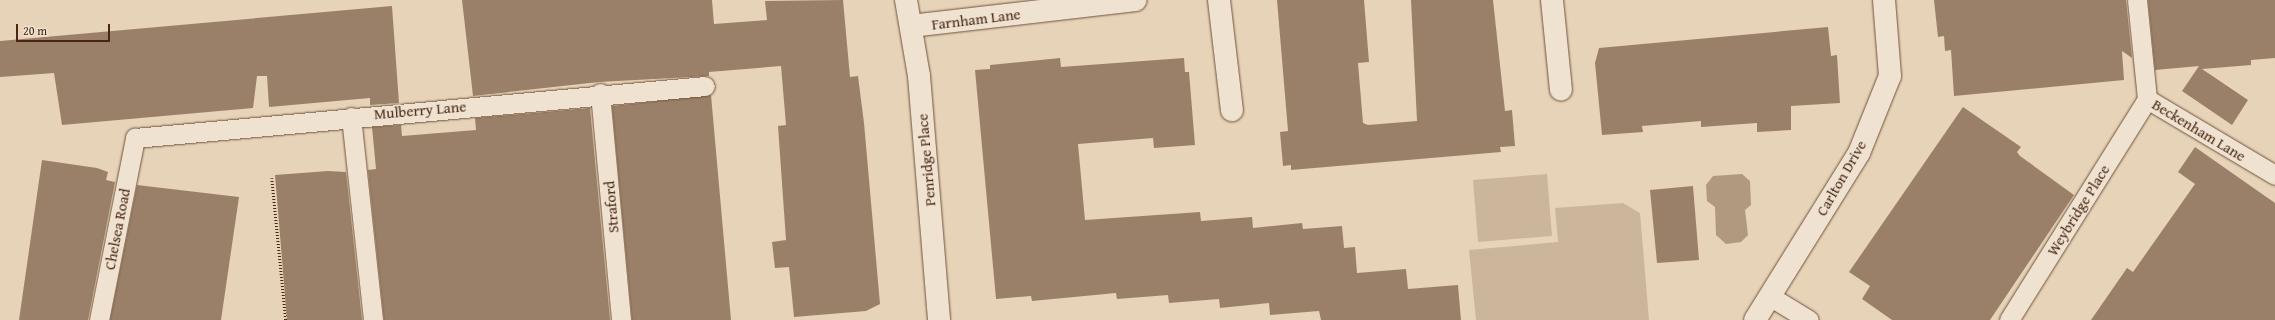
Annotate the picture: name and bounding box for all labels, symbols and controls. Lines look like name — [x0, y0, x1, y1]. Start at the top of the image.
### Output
street label: Farnham Lane — [931, 5, 1021, 33]
scale bar — [18, 16, 112, 42]
text: 20 m — [23, 22, 47, 39]
street label: Beckenham Lane — [2149, 95, 2249, 165]
street label: Mulberry Lane — [373, 97, 467, 123]
street label: Penridge Place — [913, 113, 939, 207]
street label: Carlton Drive — [1812, 137, 1870, 219]
street label: Weybridge Place — [2043, 161, 2113, 259]
street label: Straford — [600, 180, 622, 234]
street label: Chelsea Road — [100, 187, 134, 271]

